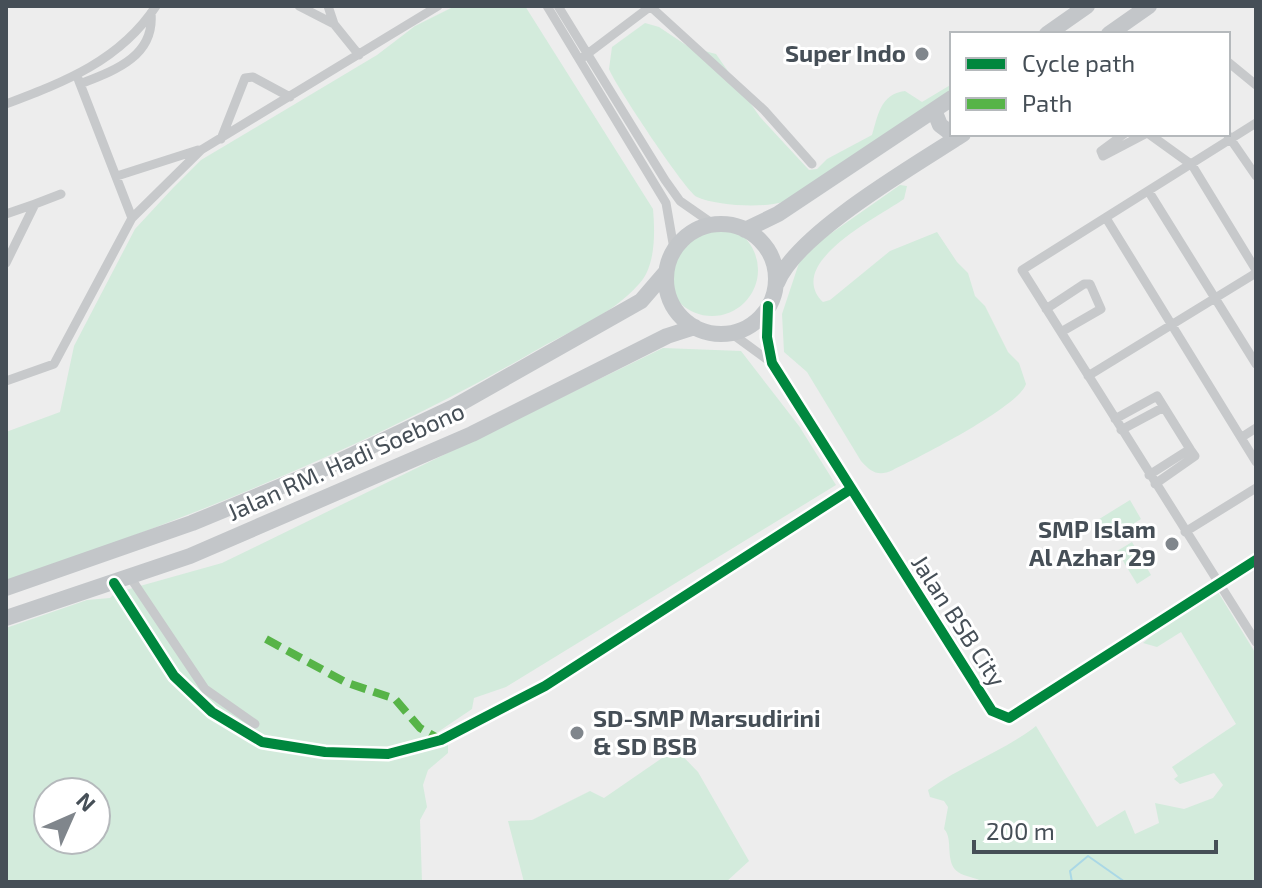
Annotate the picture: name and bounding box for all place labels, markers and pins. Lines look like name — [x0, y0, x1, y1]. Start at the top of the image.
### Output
place label: Super Indo — [785, 38, 906, 67]
marker: Super Indo — [913, 45, 931, 63]
place label: SMP Islam Al Azhar 29 — [1029, 514, 1156, 571]
marker: SMP Islam Al Azhar 29 — [1163, 535, 1181, 553]
place label: SD-SMP Marsudirini & SD BSB — [593, 703, 821, 760]
marker: SD-SMP Marsudirini & SD BSB — [568, 724, 586, 742]

